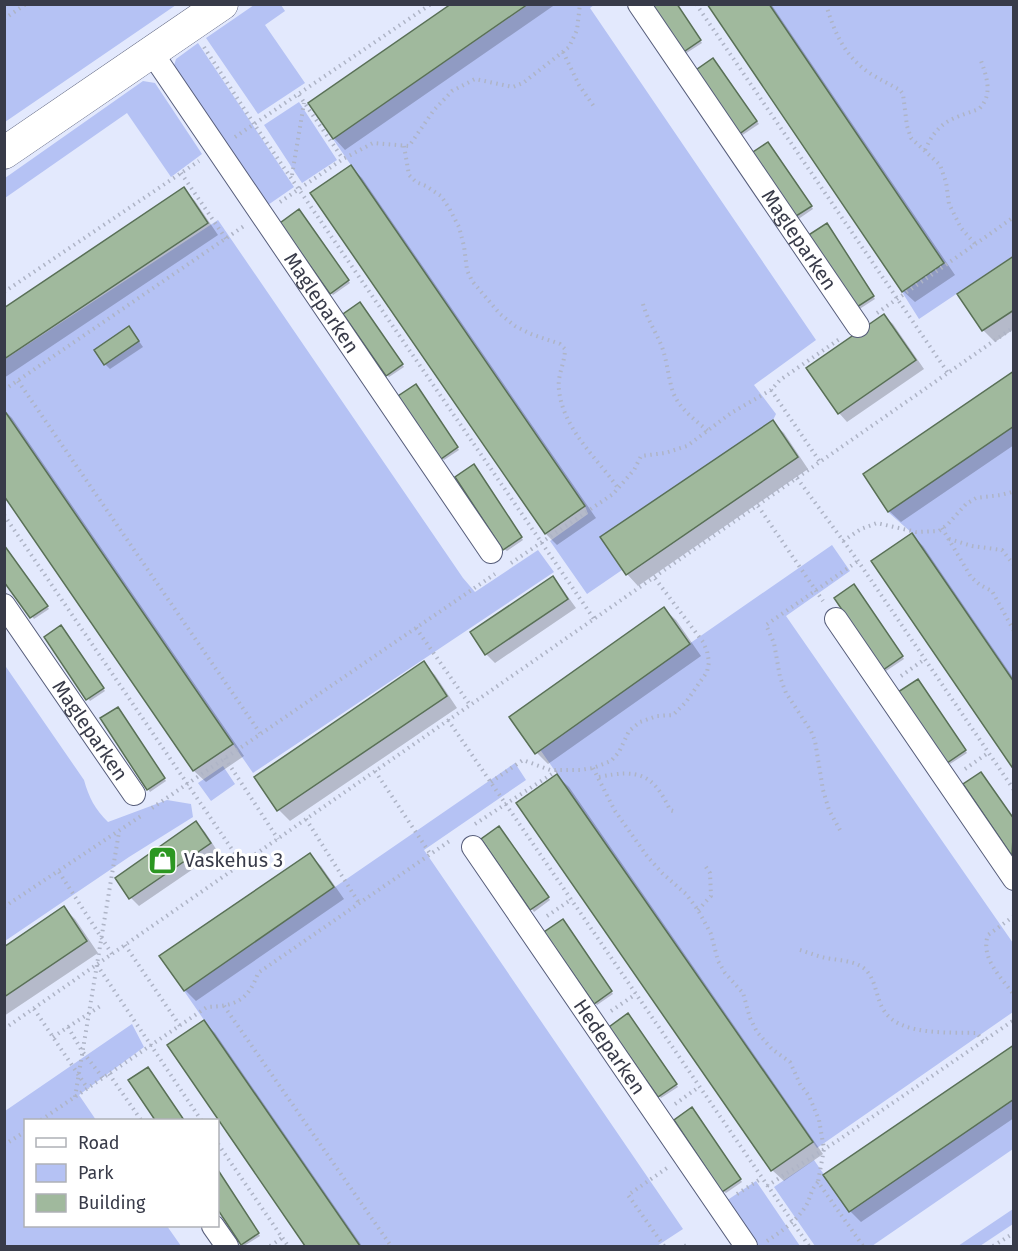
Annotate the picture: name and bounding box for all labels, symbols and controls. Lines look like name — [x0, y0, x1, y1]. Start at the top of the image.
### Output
street label: Magleparken — [757, 185, 842, 295]
street label: Magleparken — [279, 248, 364, 358]
street label: Magleparken — [47, 676, 133, 785]
shop icon: Vaskehus 3 — [147, 844, 179, 876]
place label: Vaskehus 3 — [184, 848, 283, 872]
street label: Hedeparken — [569, 994, 651, 1099]
legend — [24, 1119, 219, 1227]
text: Road — [78, 1132, 120, 1154]
text: Park — [78, 1162, 114, 1184]
text: Building — [78, 1192, 146, 1214]

